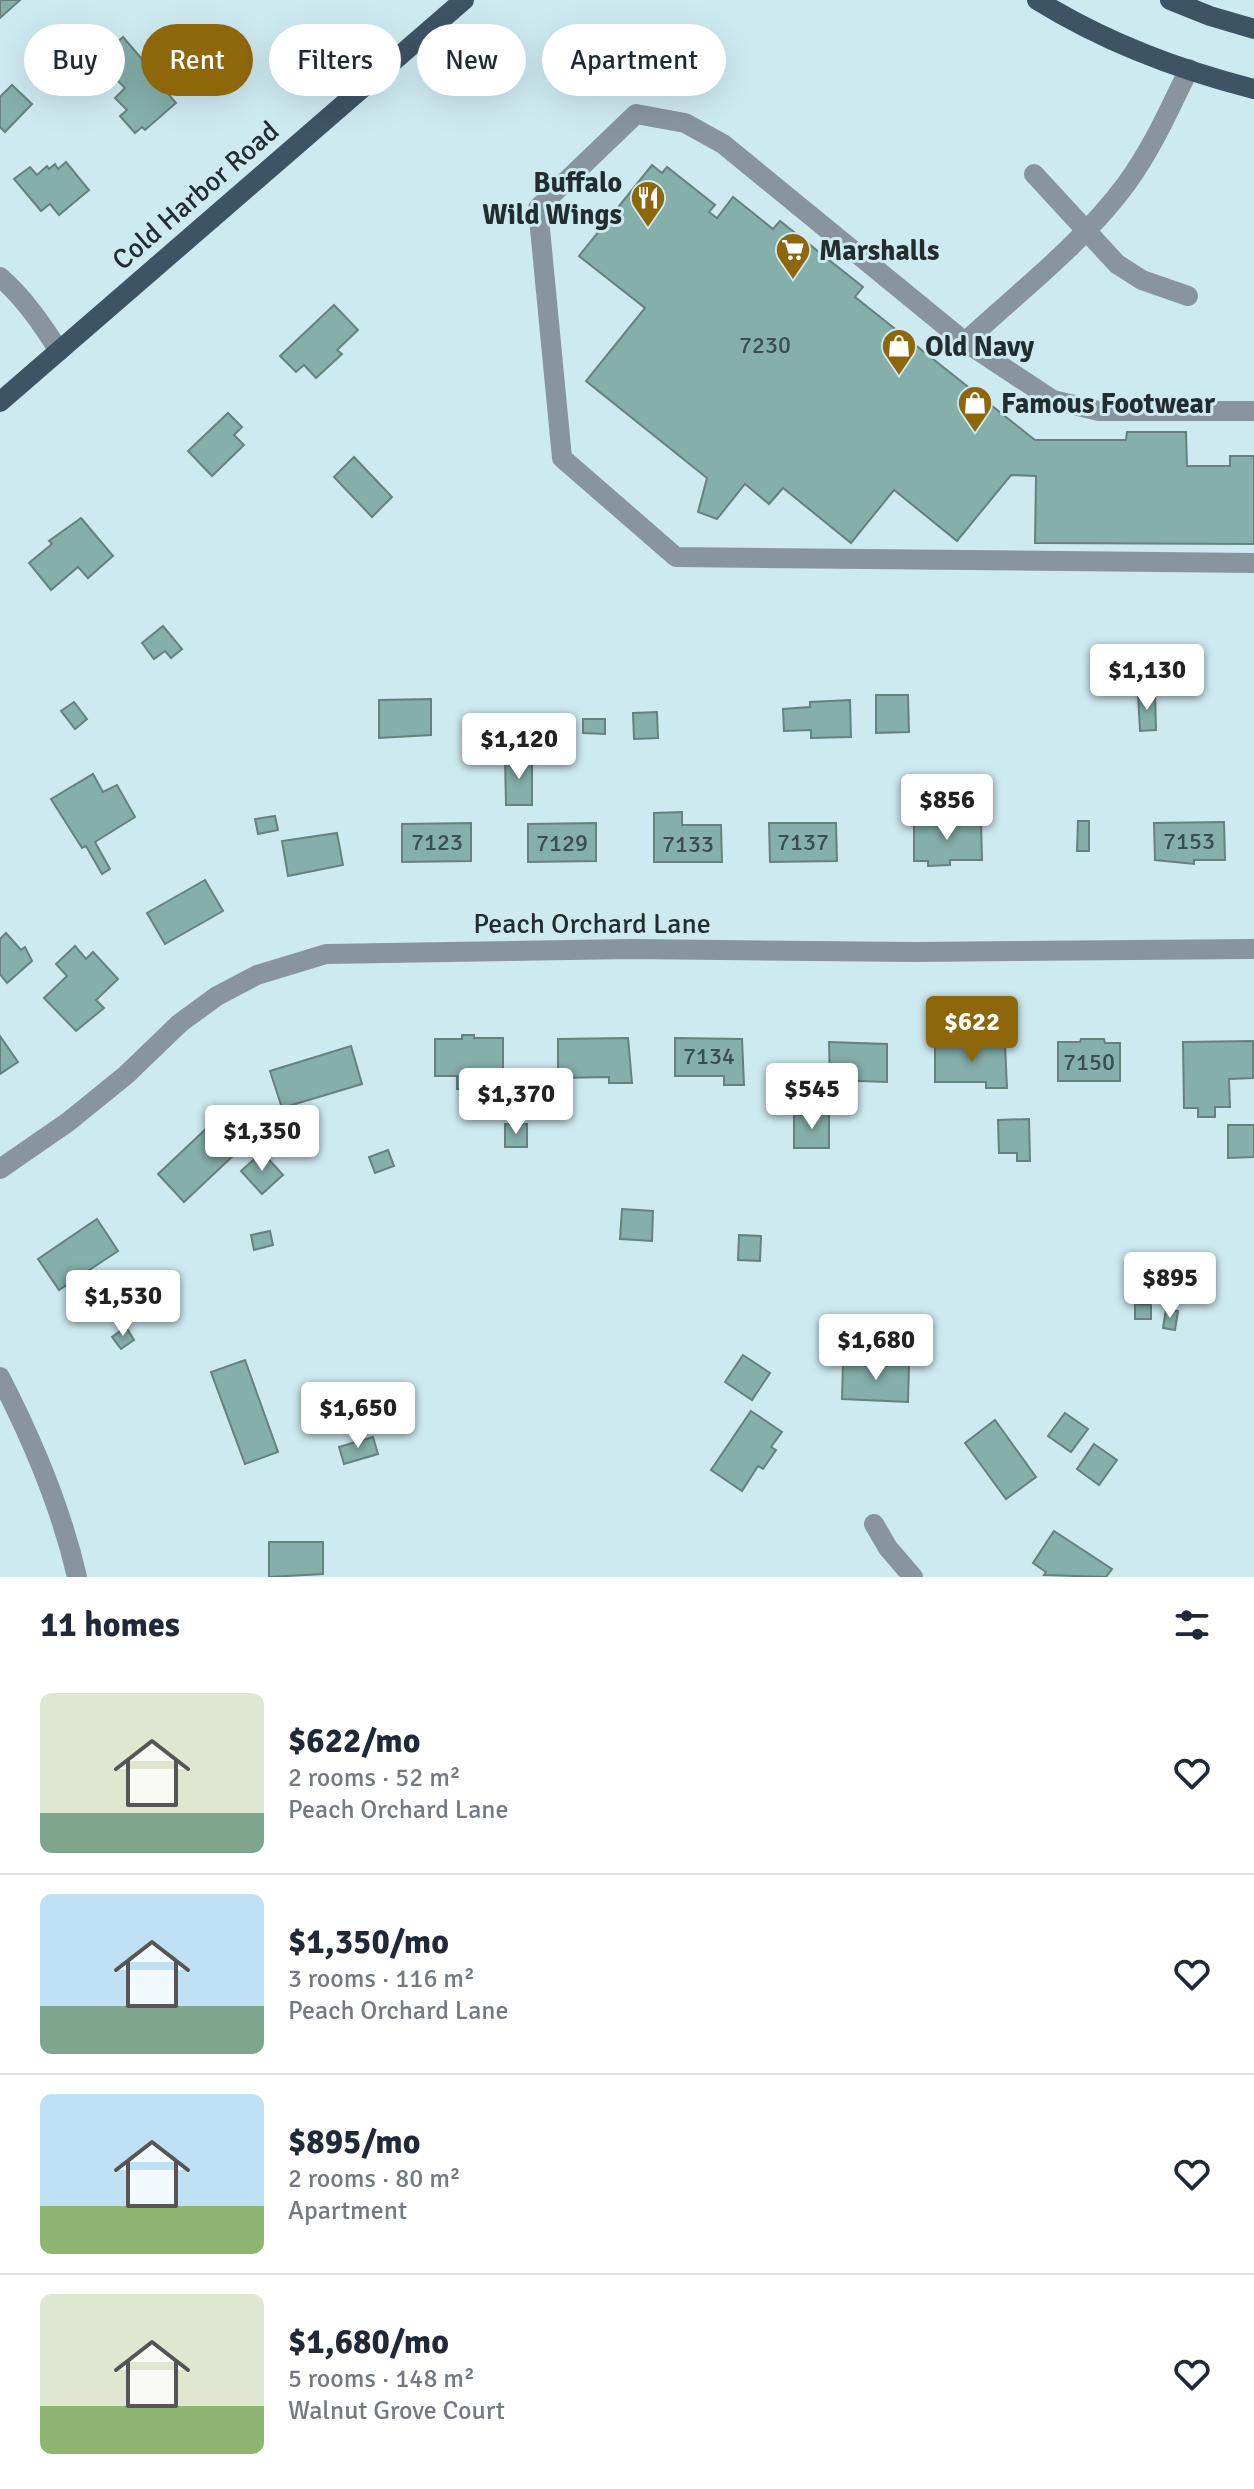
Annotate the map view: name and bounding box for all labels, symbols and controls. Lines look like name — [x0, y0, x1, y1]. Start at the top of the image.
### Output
chip: Buy — [24, 24, 125, 96]
chip: Rent — [141, 24, 253, 96]
chip: Filters — [269, 24, 401, 96]
chip: New — [417, 24, 526, 96]
chip: Apartment — [542, 24, 726, 96]
street label: Cold Harbor Road — [105, 114, 286, 277]
place label: Buffalo Wild Wings — [482, 166, 622, 232]
restaurant icon: Buffalo Wild Wings — [629, 179, 667, 229]
supermarket icon: Marshalls — [774, 231, 812, 281]
place label: Marshalls — [819, 234, 939, 268]
shop icon: Old Navy — [880, 327, 918, 377]
house number: 7230 — [739, 330, 791, 360]
place label: Old Navy — [925, 330, 1034, 364]
shop icon: Famous Footwear — [956, 384, 994, 434]
place label: Famous Footwear — [1001, 387, 1216, 421]
pin: $1,130 — [1082, 644, 1212, 712]
text: $1,130 — [1108, 654, 1186, 686]
pin: $1,120 — [454, 713, 584, 781]
text: $1,120 — [480, 723, 558, 755]
pin: $856 — [900, 774, 994, 842]
text: $856 — [919, 784, 975, 816]
house number: 7153 — [1163, 826, 1215, 856]
house number: 7123 — [411, 827, 463, 857]
house number: 7137 — [777, 827, 829, 857]
house number: 7129 — [536, 828, 588, 858]
house number: 7133 — [662, 829, 714, 859]
street label: Peach Orchard Lane — [473, 907, 711, 941]
pin: $622 — [925, 996, 1019, 1064]
text: $622 — [944, 1006, 1000, 1038]
house number: 7134 — [683, 1041, 735, 1071]
house number: 7150 — [1063, 1047, 1115, 1077]
pin: $545 — [765, 1063, 859, 1131]
pin: $1,370 — [451, 1068, 581, 1136]
text: $545 — [784, 1073, 840, 1105]
text: $1,370 — [477, 1078, 555, 1110]
pin: $1,350 — [197, 1105, 327, 1173]
text: $1,350 — [223, 1115, 301, 1147]
pin: $895 — [1123, 1252, 1217, 1320]
text: $895 — [1142, 1262, 1198, 1294]
pin: $1,530 — [58, 1270, 188, 1338]
text: $1,530 — [84, 1280, 162, 1312]
pin: $1,680 — [811, 1314, 941, 1382]
text: $1,680 — [837, 1324, 915, 1356]
pin: $1,650 — [293, 1382, 423, 1450]
text: $1,650 — [319, 1392, 397, 1424]
icon: filters — [1170, 1603, 1214, 1647]
text: 11 homes — [40, 1604, 180, 1646]
text: $622/mo — [288, 1720, 421, 1762]
icon: home — [104, 1725, 200, 1821]
icon: heart — [1170, 1751, 1214, 1795]
text: 2 rooms · 52 m² — [288, 1762, 461, 1794]
text: Peach Orchard Lane — [288, 1794, 509, 1826]
text: $1,350/mo — [288, 1921, 449, 1963]
icon: home — [104, 1926, 200, 2022]
icon: heart — [1170, 1952, 1214, 1996]
text: 3 rooms · 116 m² — [288, 1963, 475, 1995]
text: Peach Orchard Lane — [288, 1995, 509, 2027]
text: $895/mo — [288, 2121, 421, 2163]
icon: home — [104, 2126, 200, 2222]
icon: heart — [1170, 2152, 1214, 2196]
text: 2 rooms · 80 m² — [288, 2163, 461, 2195]
text: Apartment — [288, 2195, 407, 2227]
text: $1,680/mo — [288, 2321, 449, 2363]
icon: home — [104, 2326, 200, 2422]
icon: heart — [1170, 2352, 1214, 2396]
text: 5 rooms · 148 m² — [288, 2363, 475, 2395]
text: Walnut Grove Court — [288, 2395, 505, 2427]

